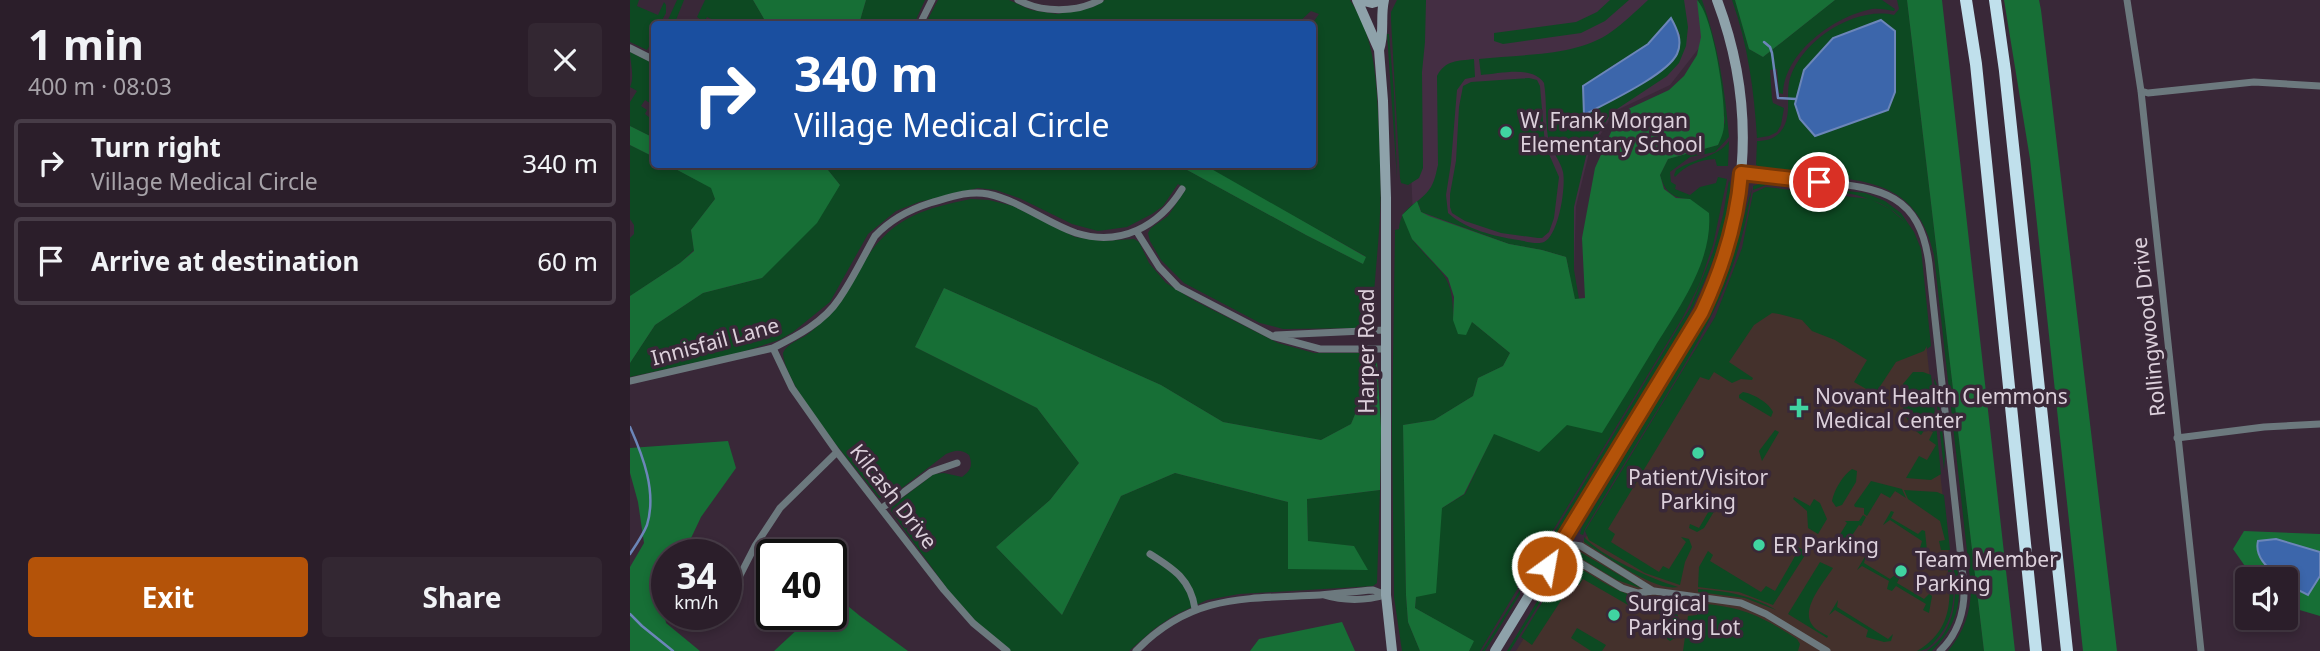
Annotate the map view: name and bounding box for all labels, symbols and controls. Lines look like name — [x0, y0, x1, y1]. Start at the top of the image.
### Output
text: 1 min — [28, 15, 144, 72]
button: close — [528, 23, 602, 97]
text: 340 m — [794, 40, 939, 106]
icon: right — [679, 49, 770, 140]
text: 400 m · 08:03 — [28, 70, 172, 102]
text: Village Medical Circle — [794, 103, 1110, 146]
place label: W. Frank Morgan Elementary School — [1520, 106, 1703, 158]
marker: W. Frank Morgan Elementary School — [1498, 124, 1514, 140]
text: Turn right — [91, 129, 221, 165]
icon: right — [32, 144, 70, 182]
text: 340 m — [522, 145, 598, 181]
pin — [1789, 152, 1849, 212]
icon: arrive — [1800, 163, 1838, 201]
text: Village Medical Circle — [91, 165, 318, 197]
street label: Rollingwood Drive — [2125, 236, 2171, 418]
icon: arrive — [32, 242, 70, 280]
text: Arrive at destination — [91, 243, 360, 279]
text: 60 m — [537, 243, 598, 279]
street label: Harper Road — [1352, 288, 1380, 414]
street label: Innisfail Lane — [648, 310, 782, 372]
place label: Novant Health Clemmons Medical Center — [1815, 382, 2068, 434]
marker: Novant Health Clemmons Medical Center — [1789, 398, 1809, 418]
street label: Kilcash Drive — [844, 438, 944, 554]
marker: Patient/Visitor Parking — [1690, 445, 1706, 461]
place label: Patient/Visitor Parking — [1628, 463, 1768, 515]
position arrow — [1510, 529, 1584, 603]
place label: ER Parking — [1773, 531, 1879, 559]
marker: ER Parking — [1751, 537, 1767, 553]
speed limit sign: 40 — [756, 539, 847, 630]
place label: Team Member Parking — [1915, 545, 2058, 597]
text: 34 — [676, 552, 717, 599]
button: Exit — [28, 557, 308, 637]
button: Share — [322, 557, 602, 637]
marker: Team Member Parking — [1893, 563, 1909, 579]
map controls — [2235, 567, 2298, 630]
button: sound — [2235, 567, 2298, 630]
place label: Surgical Parking Lot — [1628, 589, 1741, 641]
text: km/h — [674, 590, 719, 614]
marker: Surgical Parking Lot — [1606, 607, 1622, 623]

